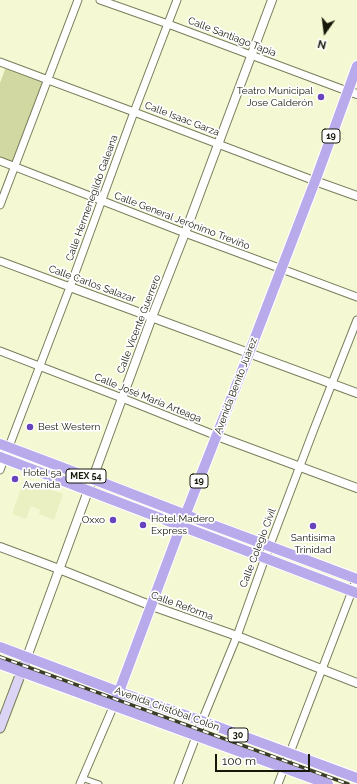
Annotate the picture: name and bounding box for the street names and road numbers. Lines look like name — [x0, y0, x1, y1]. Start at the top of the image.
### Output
street label: Calle Santiago Tapia — [186, 15, 278, 59]
street label: Calle Isaac Garza — [143, 99, 221, 139]
road number: 19 — [322, 129, 340, 143]
street label: Calle Hermenegildo Galeana — [64, 133, 120, 263]
street label: Calle General Jerónimo Treviño — [113, 190, 251, 252]
street label: Calle Carlos Salazar — [47, 263, 137, 305]
street label: Calle Vicente Guerrero — [115, 273, 163, 375]
street label: Avenida Benito Juárez — [212, 336, 260, 436]
street label: Calle José María Arteaga — [93, 371, 203, 425]
road number: MEX 54 — [66, 469, 106, 483]
road number: 19 — [190, 474, 208, 488]
street label: Calle Colegio Civil — [237, 507, 279, 589]
street label: Calle Reforma — [149, 589, 215, 623]
street label: Avenida Cristóbal Colón — [113, 684, 221, 734]
road number: 30 — [228, 728, 248, 742]

